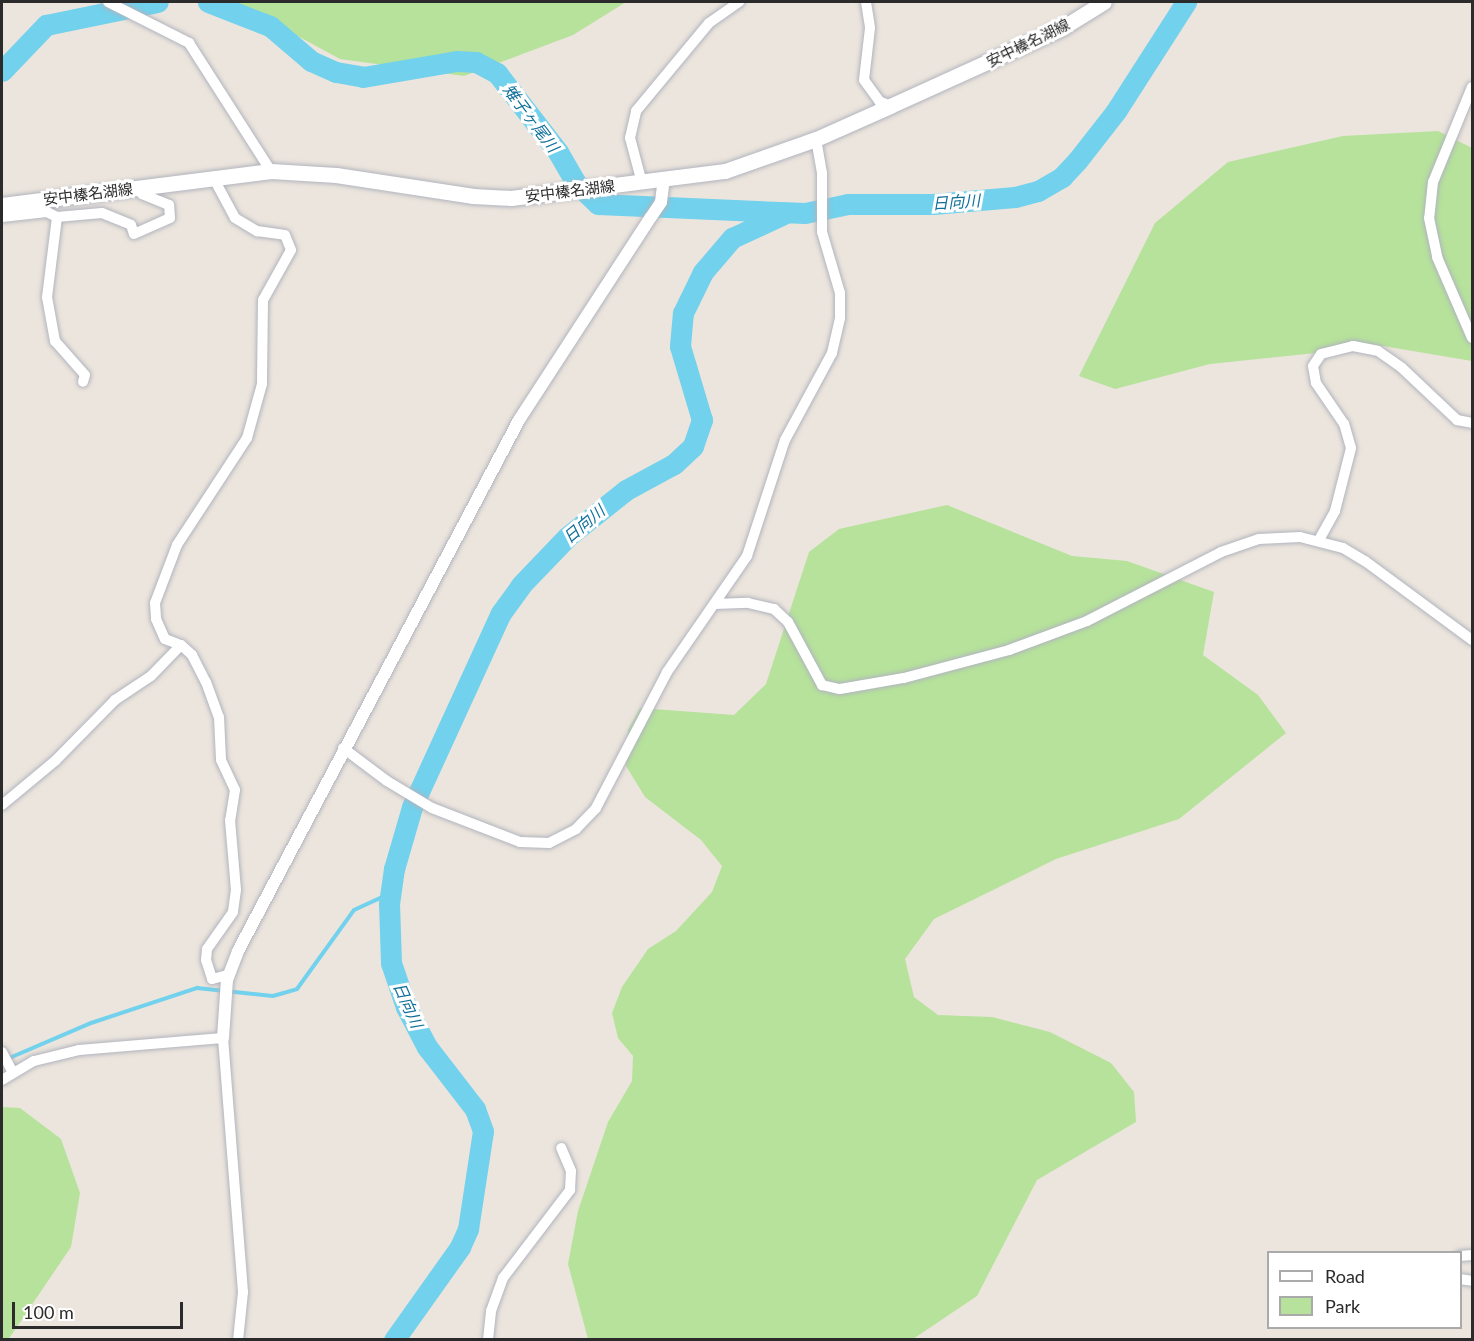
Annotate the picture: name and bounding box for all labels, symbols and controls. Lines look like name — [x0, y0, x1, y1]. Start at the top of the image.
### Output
street label: 安中榛名湖線 — [984, 15, 1072, 71]
water label: 雉子ヶ尾川 — [499, 80, 563, 156]
street label: 安中榛名湖線 — [524, 177, 616, 205]
street label: 安中榛名湖線 — [42, 180, 134, 208]
water label: 日向川 — [931, 191, 981, 213]
water label: 日向川 — [559, 501, 609, 547]
water label: 日向川 — [389, 979, 427, 1031]
legend — [1267, 1251, 1462, 1329]
text: Road — [1325, 1265, 1365, 1287]
scale bar — [15, 1290, 186, 1328]
text: Park — [1325, 1295, 1360, 1317]
text: 100 m — [23, 1301, 74, 1323]

